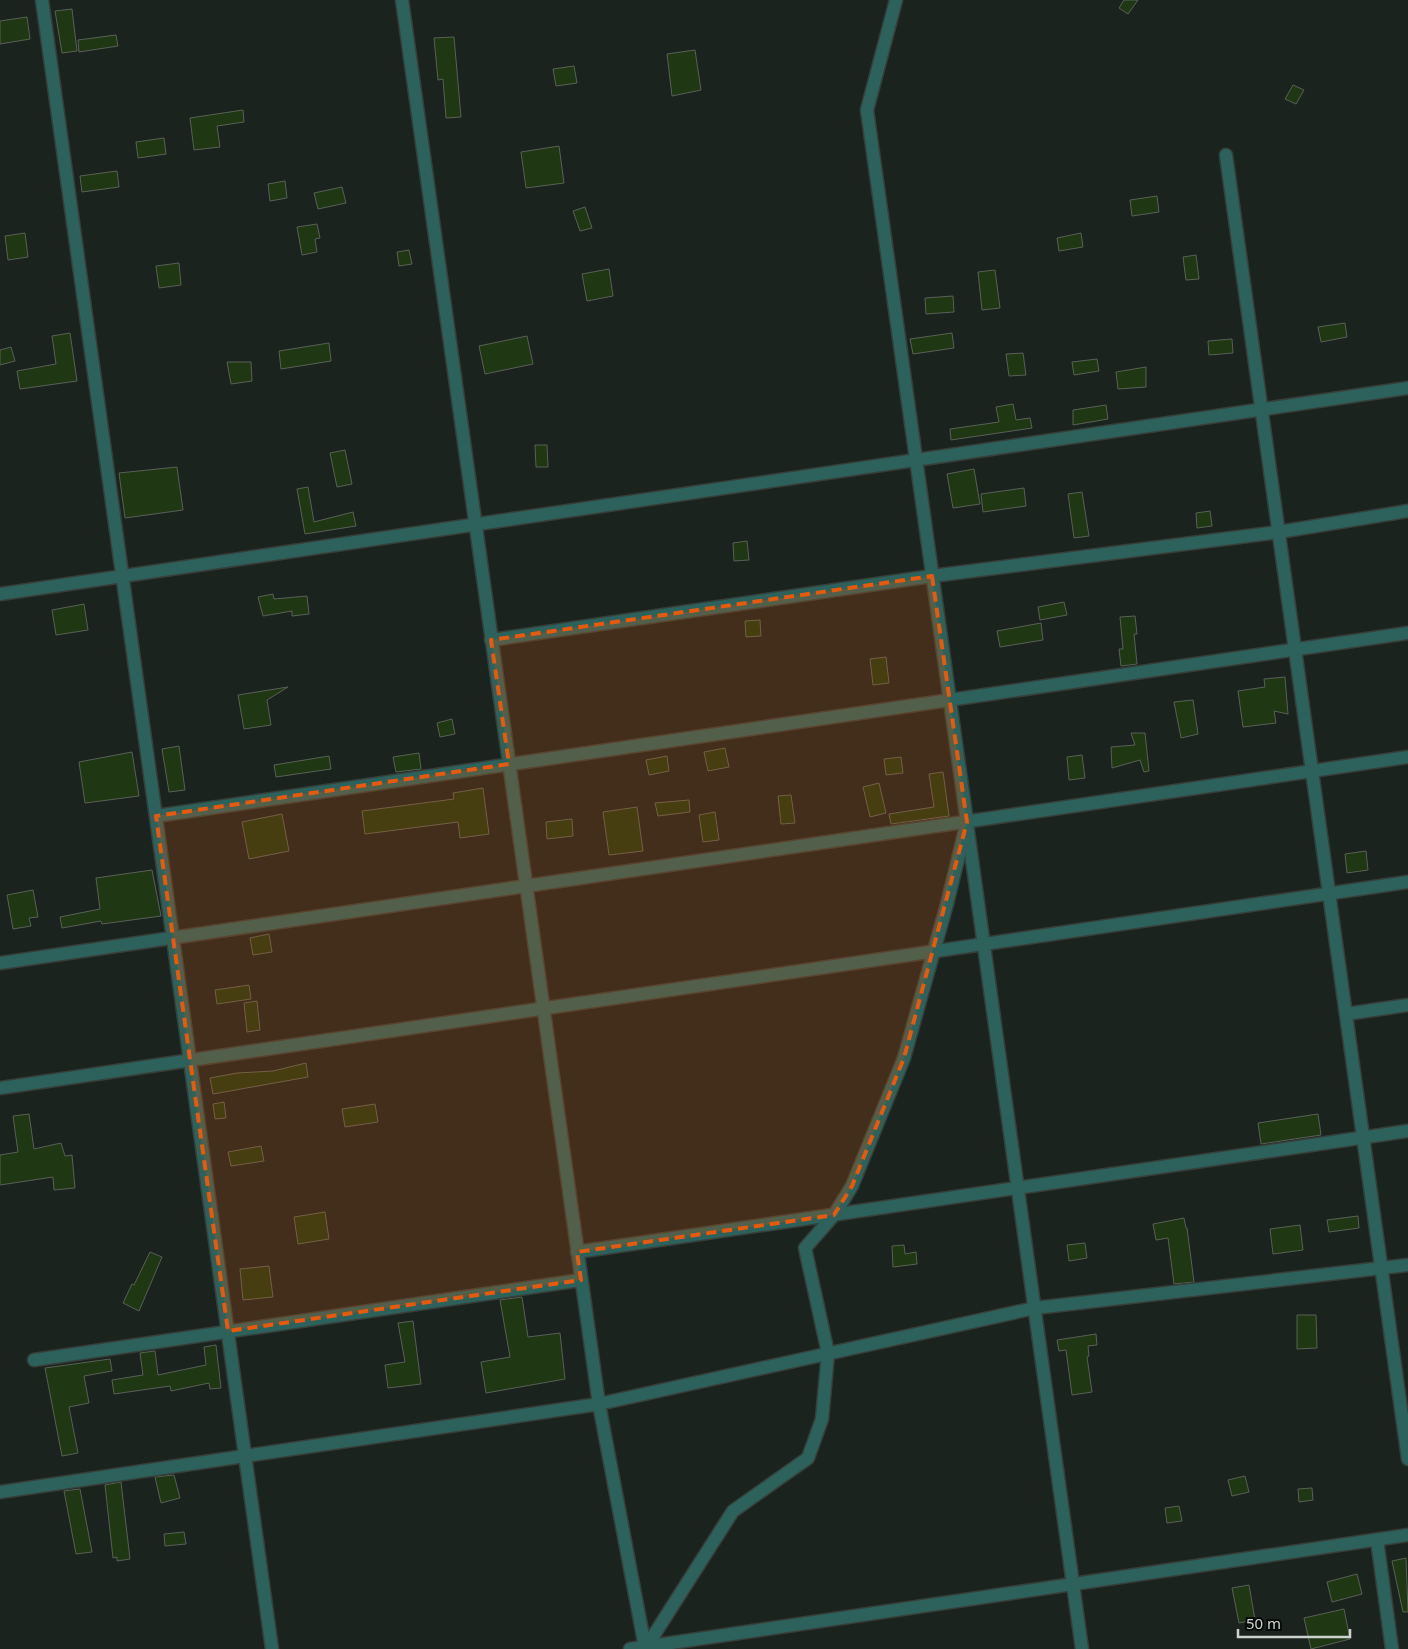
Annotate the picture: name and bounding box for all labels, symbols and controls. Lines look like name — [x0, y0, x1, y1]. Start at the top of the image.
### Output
scale bar — [1238, 1606, 1350, 1638]
text: 50 m — [1246, 1613, 1281, 1633]

